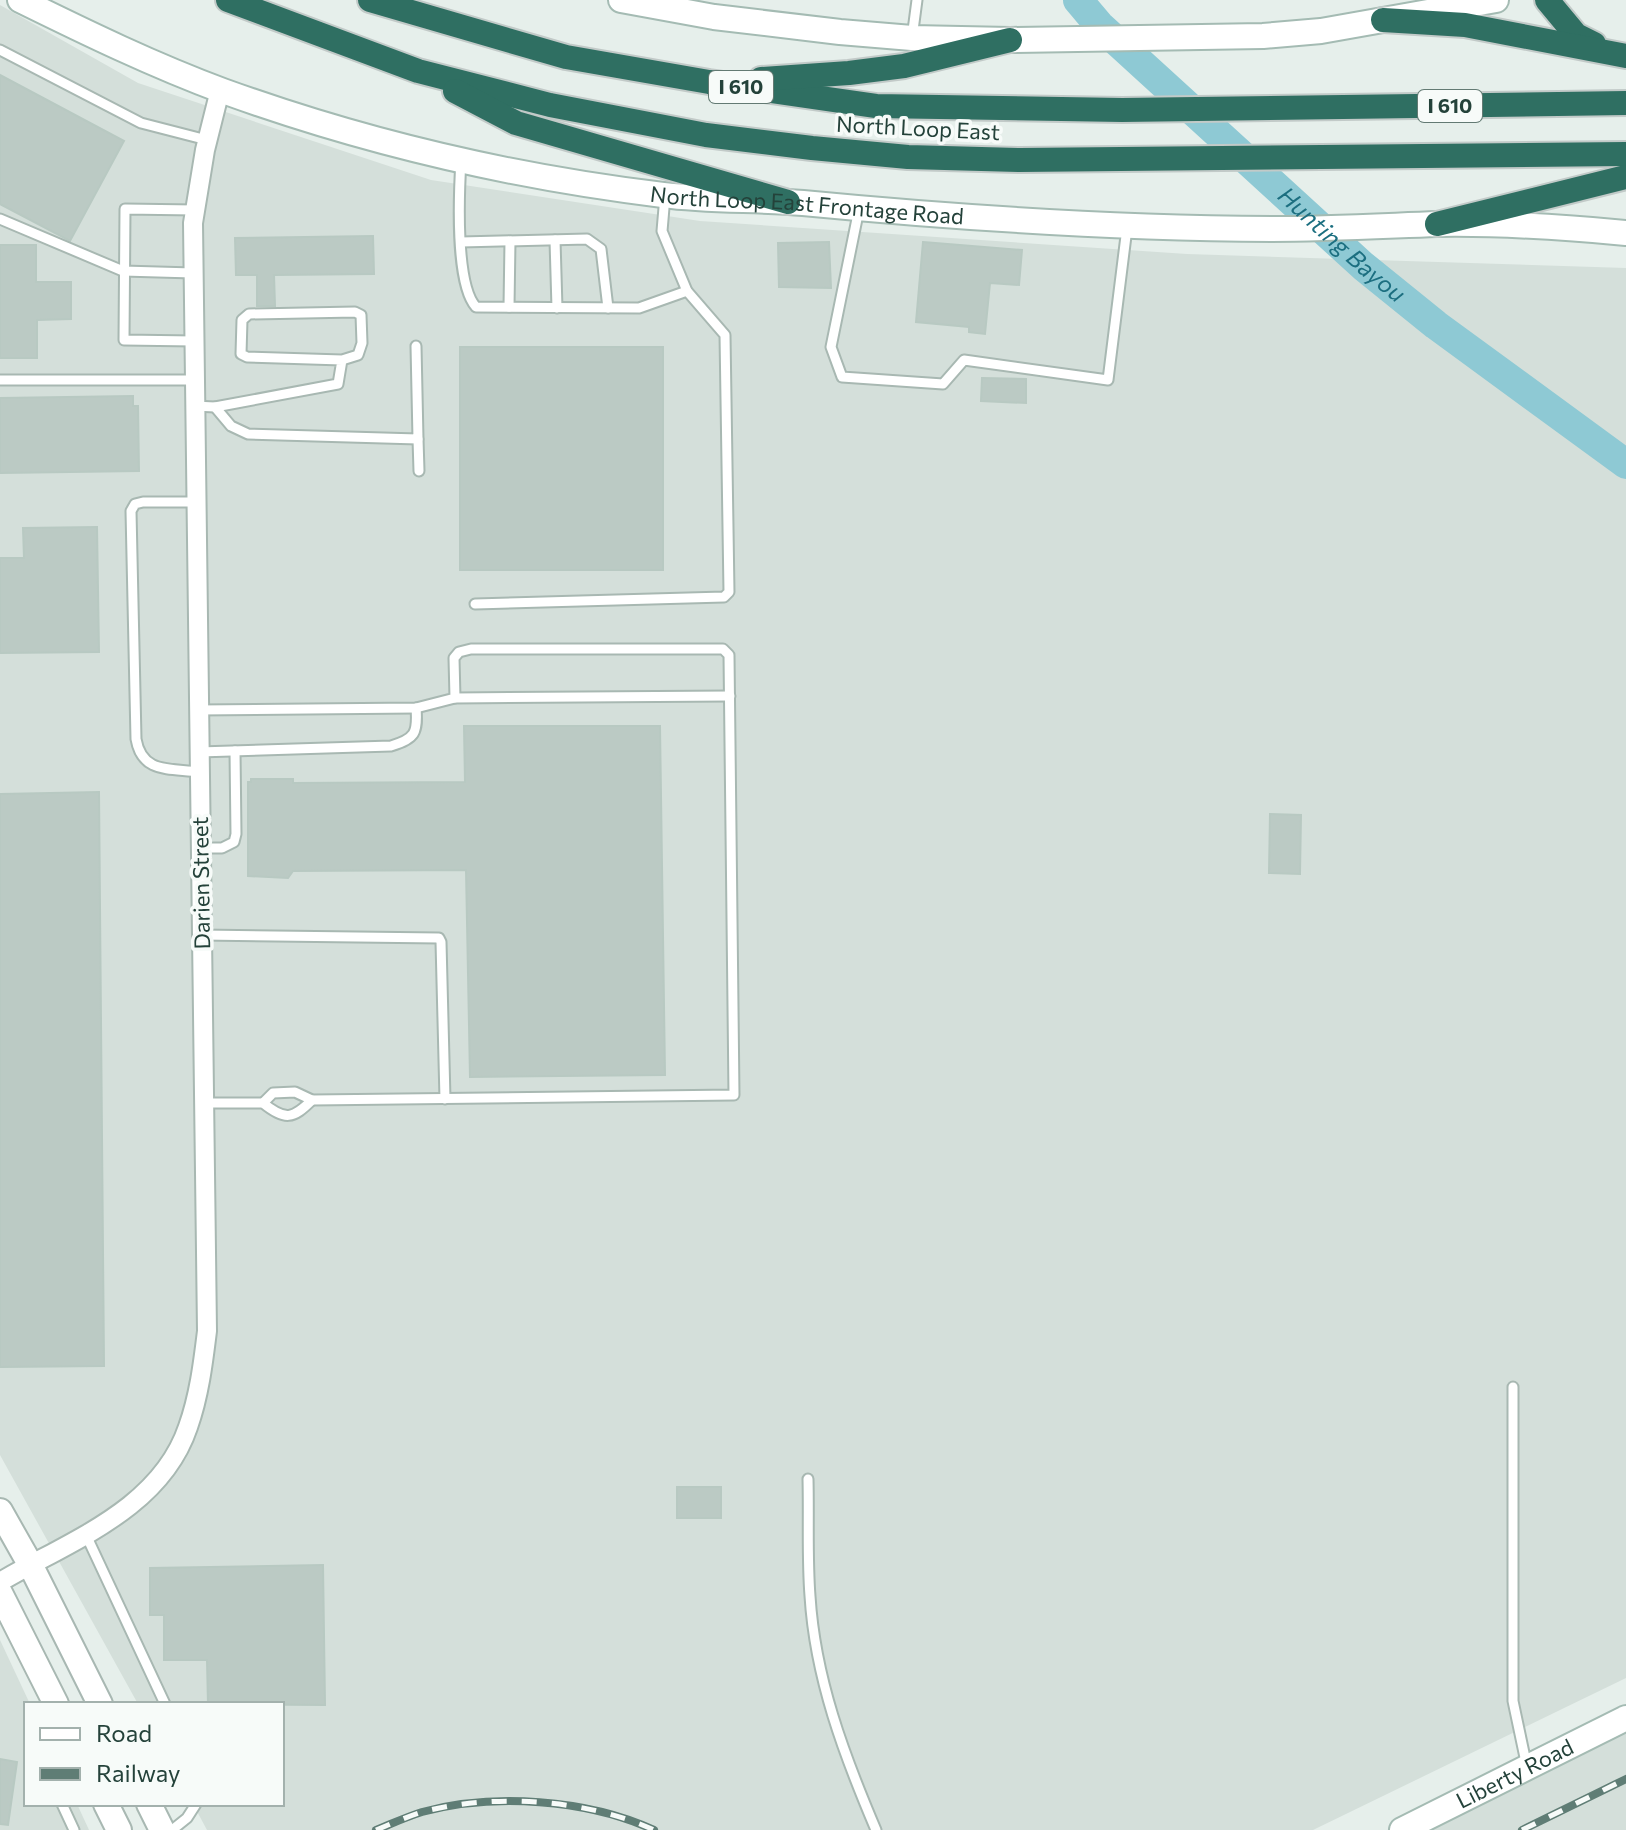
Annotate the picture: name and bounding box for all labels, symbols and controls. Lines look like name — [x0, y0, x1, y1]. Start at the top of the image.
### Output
road number: I 610 — [709, 71, 773, 103]
road number: I 610 — [1418, 90, 1482, 122]
street label: North Loop East — [835, 110, 1001, 145]
street label: North Loop East Frontage Road — [649, 180, 965, 229]
water label: Hunting Bayou — [1273, 180, 1412, 307]
street label: Darien Street — [186, 816, 215, 950]
legend — [24, 1702, 284, 1806]
text: Road — [96, 1718, 152, 1747]
street label: Liberty Road — [1451, 1733, 1578, 1814]
text: Railway — [96, 1758, 181, 1787]

